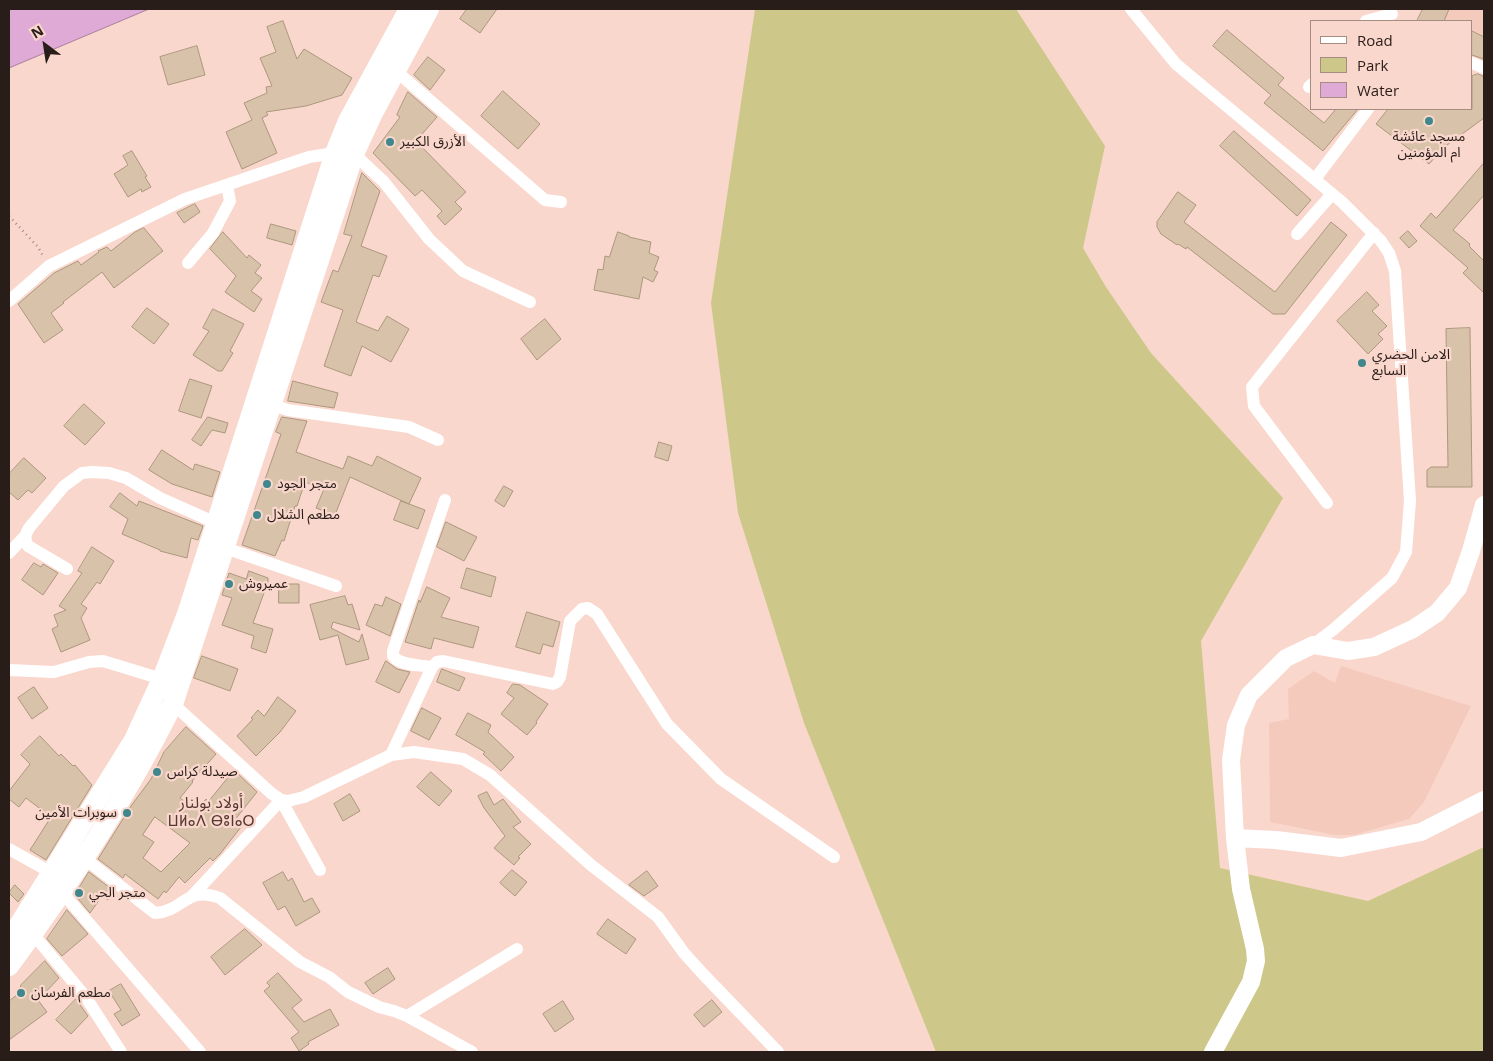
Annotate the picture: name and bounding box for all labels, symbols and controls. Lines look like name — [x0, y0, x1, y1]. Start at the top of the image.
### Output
north arrow — [20, 20, 70, 70]
legend — [1310, 20, 1473, 110]
text: N — [27, 21, 47, 43]
text: Road — [1357, 30, 1393, 50]
text: Park — [1357, 55, 1388, 75]
text: Water — [1357, 80, 1399, 100]
marker: مسجد عائشة ام المؤمنين — [1423, 115, 1435, 127]
place label: مسجد عائشة ام المؤمنين — [1393, 129, 1465, 162]
place label: الأزرق الكبير — [400, 134, 465, 150]
marker: الأزرق الكبير — [384, 136, 396, 148]
place label: الامن الحضري السابع — [1372, 347, 1450, 380]
marker: الامن الحضري السابع — [1356, 357, 1368, 369]
place label: متجر الجود — [277, 476, 337, 492]
marker: متجر الجود — [261, 478, 273, 490]
place label: مطعم الشلال — [267, 507, 340, 523]
marker: مطعم الشلال — [251, 509, 263, 521]
place label: عميروش — [239, 576, 288, 592]
marker: عميروش — [223, 578, 235, 590]
place label: صيدلة كراس — [167, 764, 238, 780]
marker: صيدلة كراس — [151, 766, 163, 778]
district label: أولاد بولنار ⵡⵍⴰⴷ ⴱⵓⵏⴰⵔ — [167, 793, 255, 831]
place label: سوبرات الأمين — [35, 805, 117, 821]
marker: سوبرات الأمين — [121, 807, 133, 819]
place label: متجر الحي — [89, 885, 146, 901]
marker: متجر الحي — [73, 887, 85, 899]
place label: مطعم الفرسان — [31, 985, 111, 1001]
marker: مطعم الفرسان — [15, 987, 27, 999]

